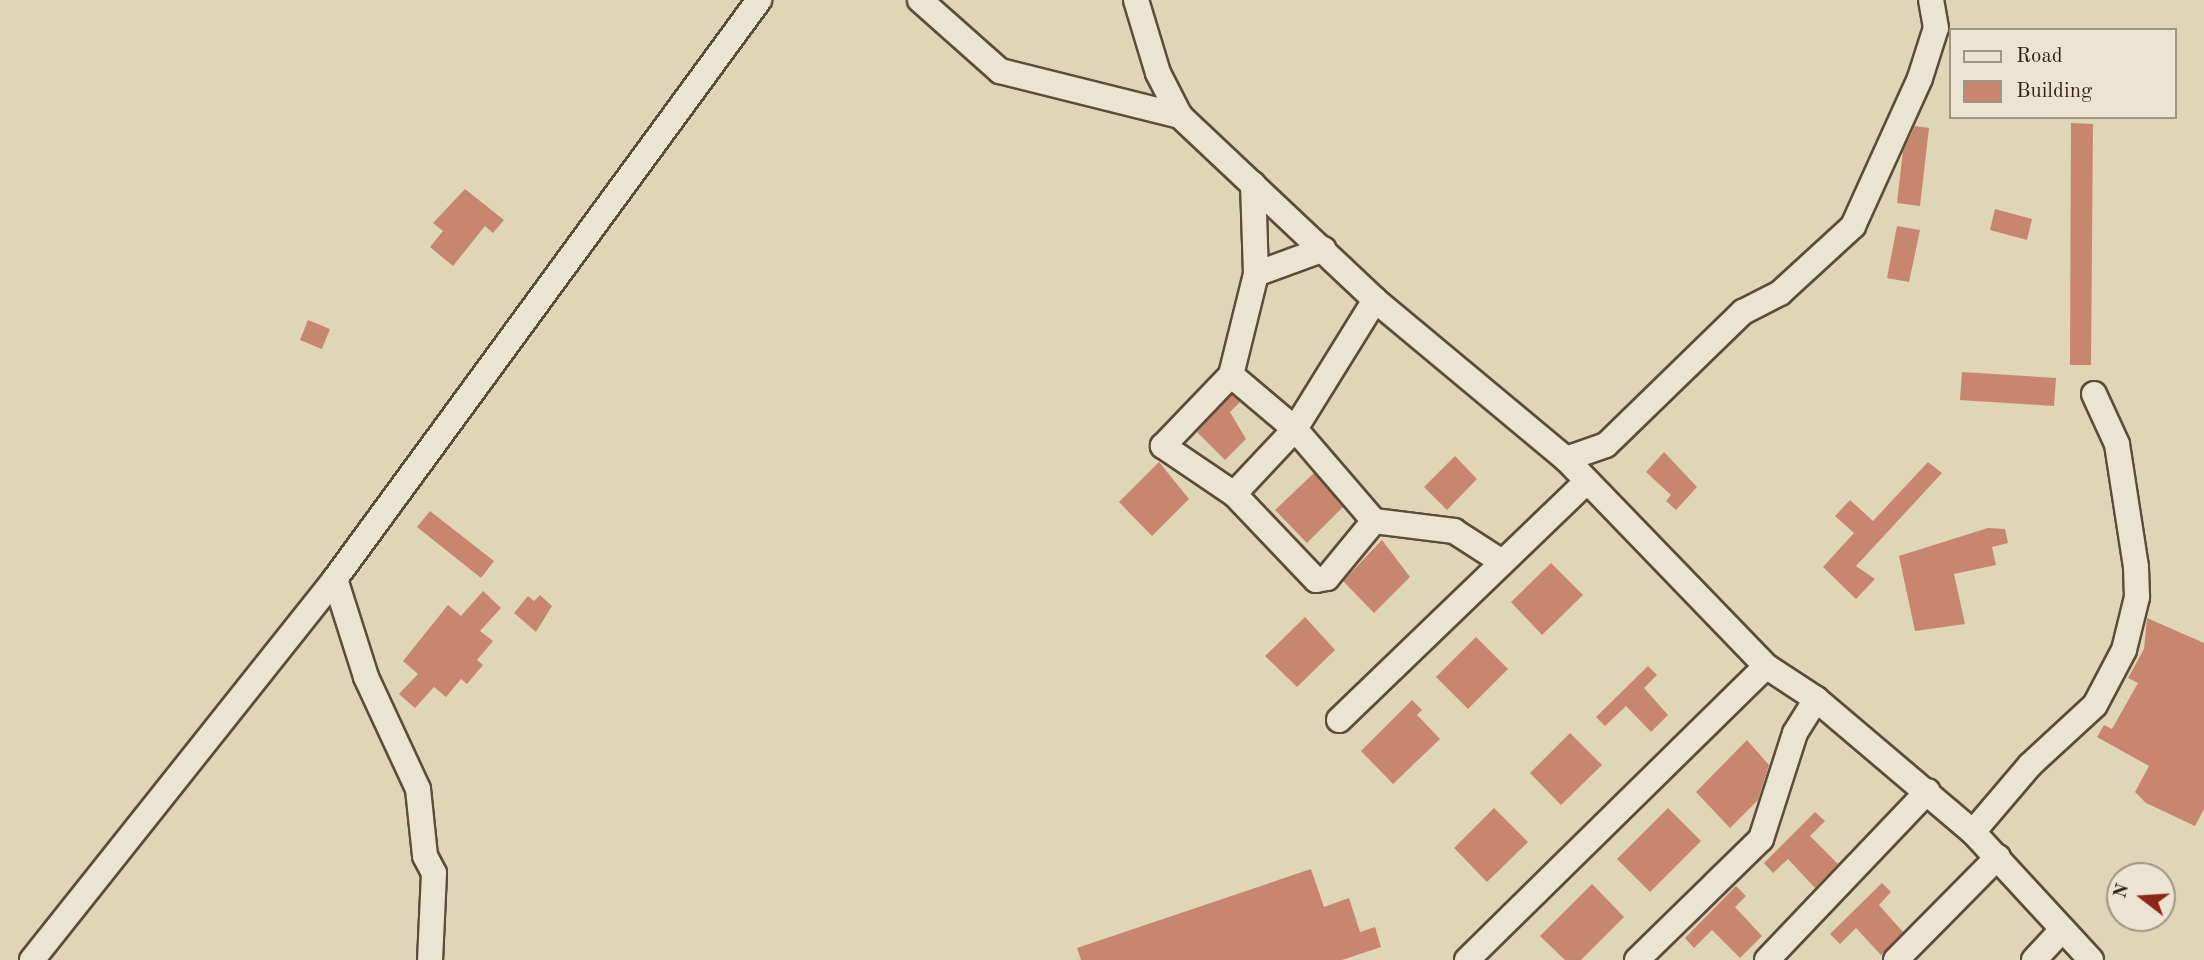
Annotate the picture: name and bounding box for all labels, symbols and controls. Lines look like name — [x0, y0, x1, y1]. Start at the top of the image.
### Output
legend — [1948, 28, 2176, 119]
text: Road — [2016, 46, 2063, 67]
text: Building — [2016, 81, 2092, 102]
north arrow — [2106, 862, 2176, 932]
text: N — [2111, 882, 2134, 901]

